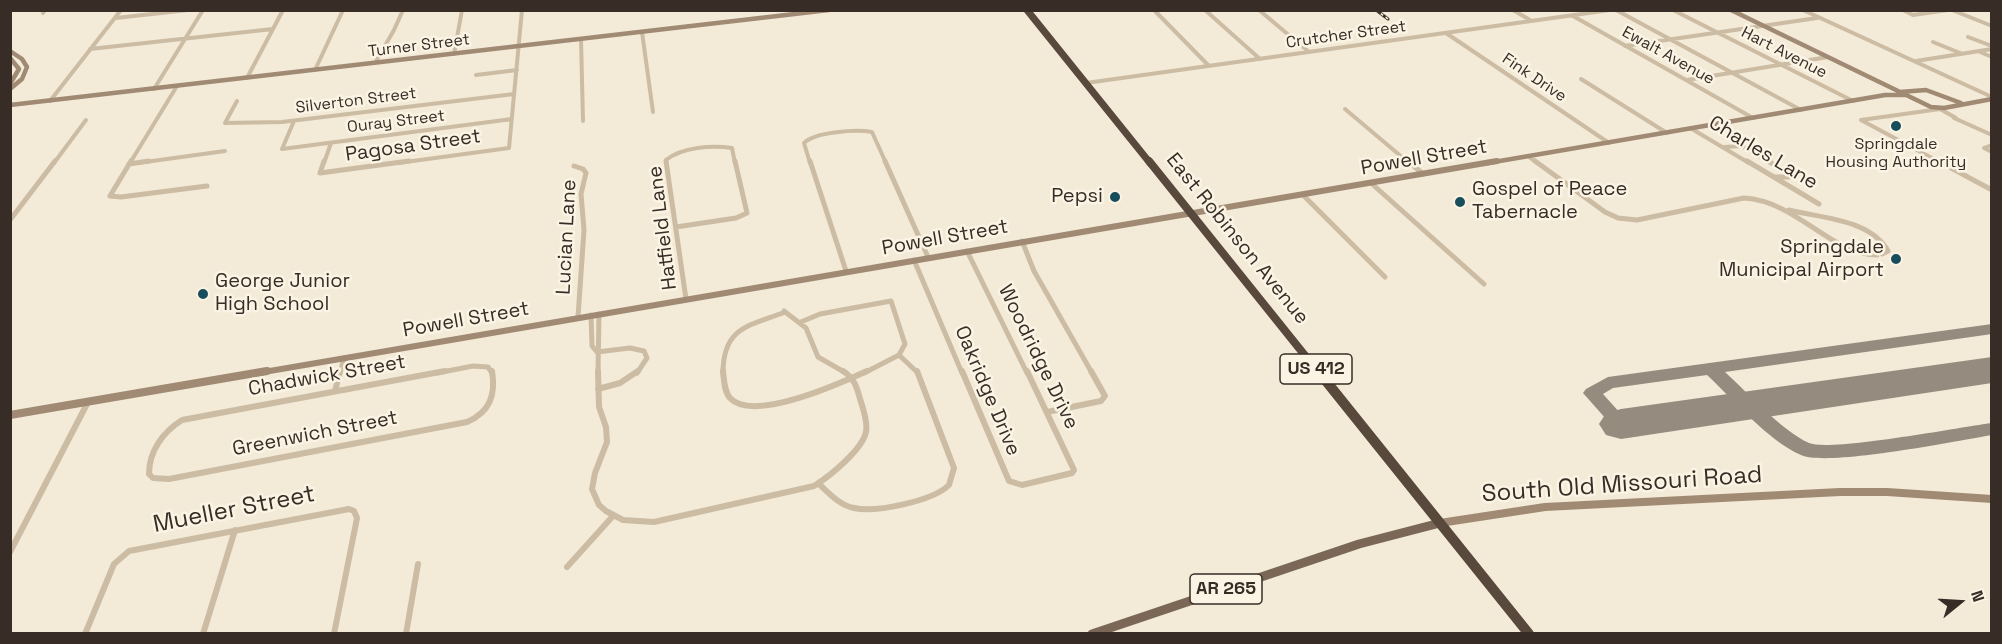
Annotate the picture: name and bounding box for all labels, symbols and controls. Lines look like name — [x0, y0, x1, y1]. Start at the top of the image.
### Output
street label: Crutcher Street — [1285, 17, 1407, 53]
street label: Ewalt Avenue — [1618, 23, 1718, 89]
street label: Hart Avenue — [1738, 23, 1830, 83]
street label: Turner Street — [367, 30, 471, 62]
street label: Fink Drive — [1498, 50, 1570, 106]
street label: Silverton Street — [295, 84, 417, 118]
street label: Ouray Street — [346, 106, 446, 138]
street label: Charles Lane — [1704, 111, 1822, 195]
marker: Springdale Housing Authority — [1889, 119, 1903, 133]
street label: Pagosa Street — [344, 125, 482, 167]
street label: Powell Street — [1359, 135, 1489, 181]
place label: Springdale Housing Authority — [1826, 135, 1966, 173]
street label: East Robinson Avenue — [1161, 149, 1313, 329]
street label: Hatfield Lane — [643, 165, 683, 291]
place label: Gospel of Peace Tabernacle — [1472, 178, 1627, 225]
street label: Lucian Lane — [552, 179, 582, 295]
place label: Pepsi — [1051, 185, 1103, 209]
marker: Pepsi — [1108, 190, 1122, 204]
marker: Gospel of Peace Tabernacle — [1453, 195, 1467, 209]
street label: Powell Street — [880, 215, 1010, 261]
place label: Springdale Municipal Airport — [1719, 236, 1884, 283]
marker: Springdale Municipal Airport — [1889, 252, 1903, 266]
place label: George Junior High School — [215, 270, 350, 317]
street label: Woodridge Drive — [993, 281, 1083, 433]
marker: George Junior High School — [196, 287, 210, 301]
street label: Powell Street — [401, 297, 531, 343]
street label: Oakridge Drive — [949, 322, 1025, 460]
street label: Chadwick Street — [247, 350, 407, 402]
road number: US 412 — [1280, 354, 1352, 384]
street label: Greenwich Street — [230, 406, 400, 462]
street label: South Old Missouri Road — [1481, 461, 1763, 509]
street label: Mueller Street — [151, 480, 317, 540]
north arrow — [1930, 572, 1990, 632]
road number: AR 265 — [1190, 574, 1262, 604]
text: N — [1966, 588, 1989, 605]

